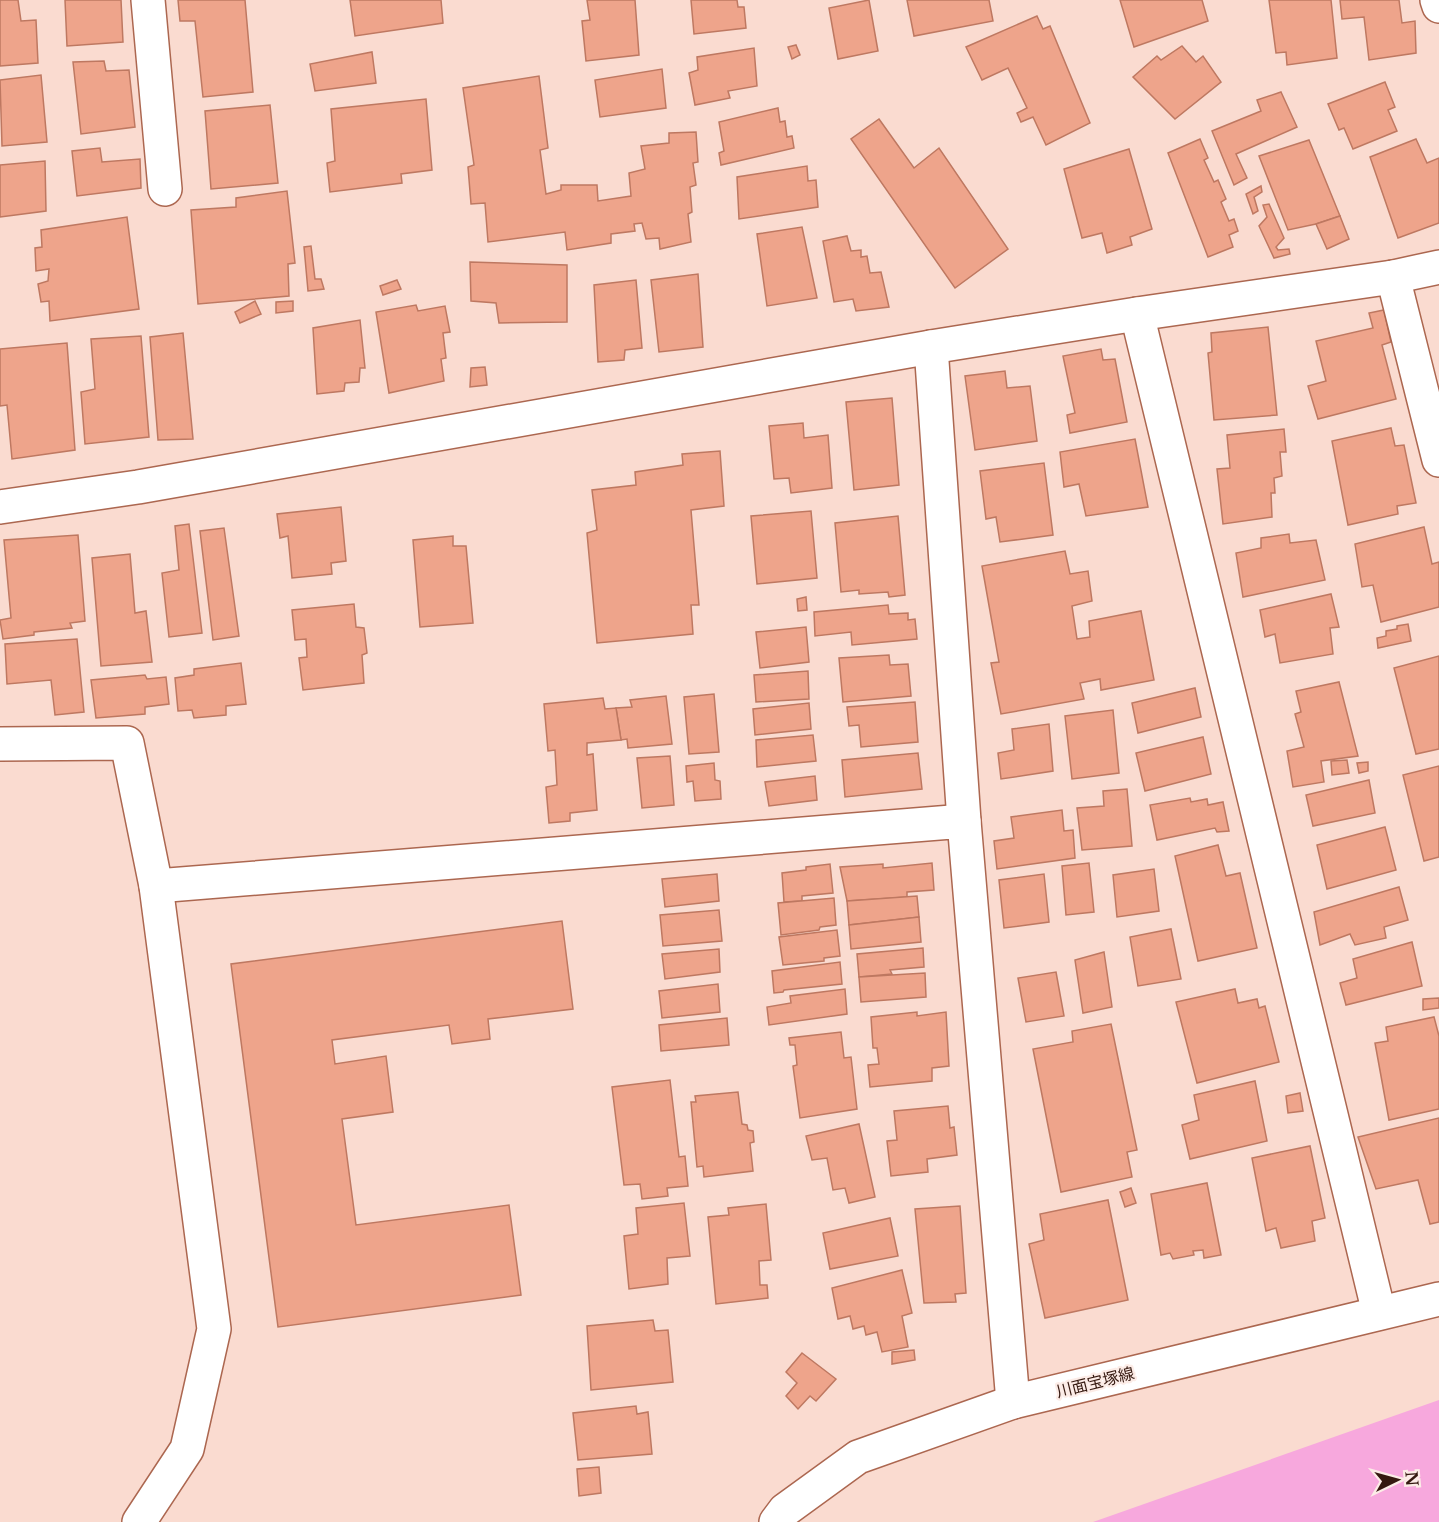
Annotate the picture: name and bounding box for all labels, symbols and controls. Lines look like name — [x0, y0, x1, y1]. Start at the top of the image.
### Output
street label: 川面宝塚線 — [1054, 1363, 1136, 1401]
north arrow — [1367, 1450, 1427, 1510]
text: N — [1401, 1470, 1423, 1487]

